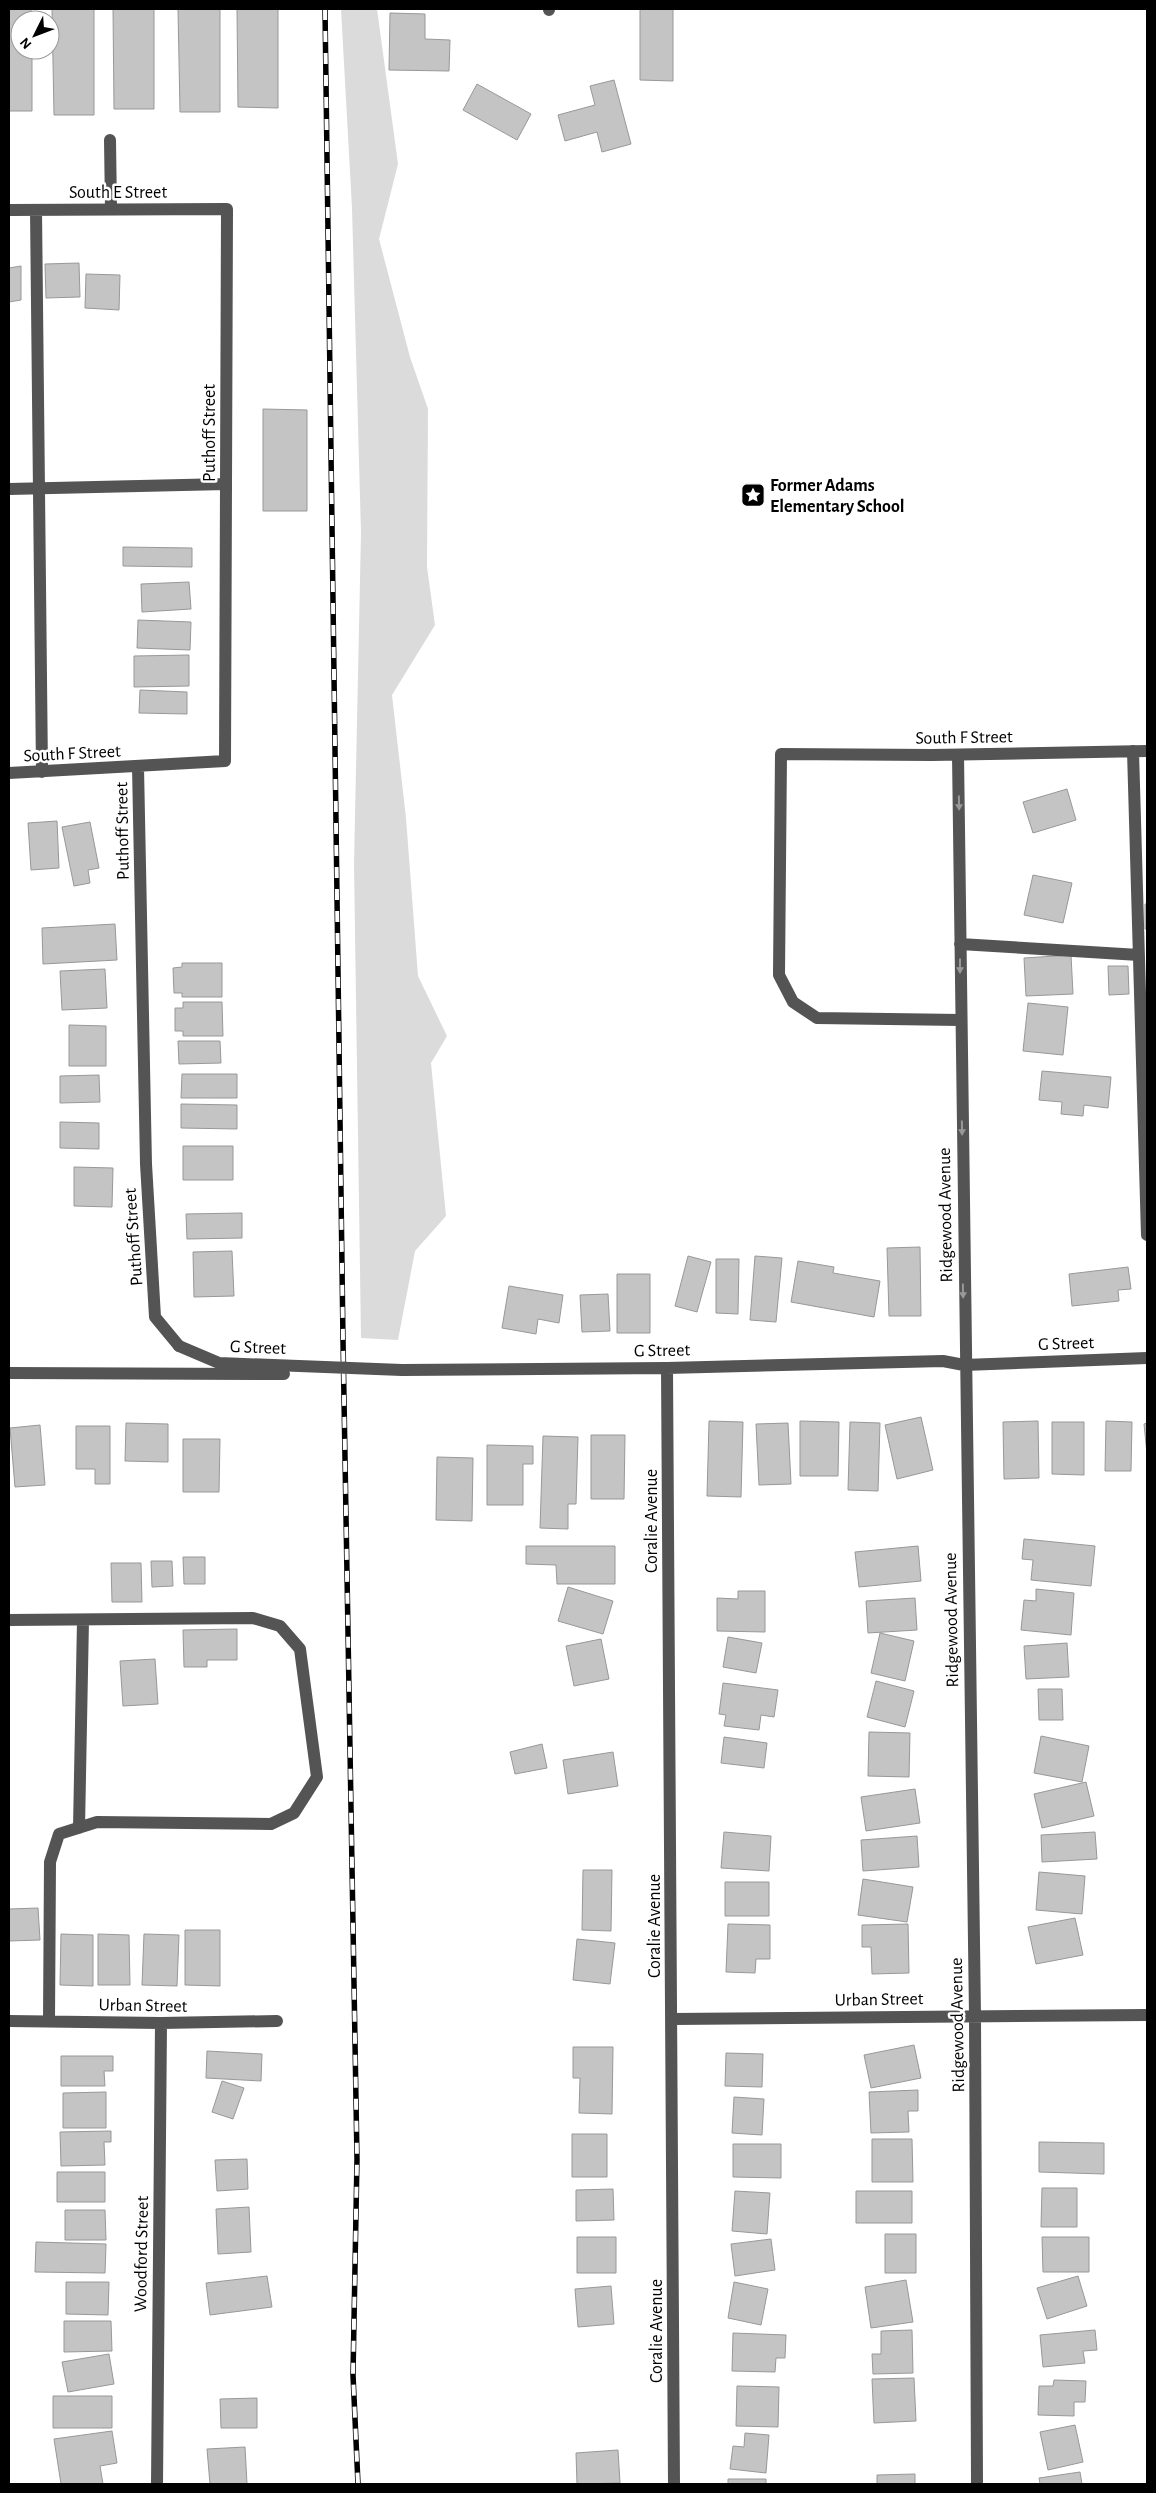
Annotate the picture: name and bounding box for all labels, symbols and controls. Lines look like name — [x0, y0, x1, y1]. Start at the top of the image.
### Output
north arrow — [10, 10, 60, 60]
text: N — [18, 35, 35, 51]
street label: South E Street — [69, 184, 167, 202]
street label: Puthoff Street — [201, 384, 219, 482]
place label: Former Adams Elementary School — [770, 477, 905, 516]
place icon: Former Adams Elementary School — [740, 482, 766, 508]
street label: South F Street — [915, 728, 1013, 748]
street label: South F Street — [23, 742, 121, 766]
street label: Puthoff Street — [113, 782, 133, 880]
one-way arrow — [955, 796, 963, 812]
one-way arrow — [956, 958, 964, 974]
one-way arrow — [958, 1121, 966, 1137]
street label: Ridgewood Avenue — [936, 1147, 956, 1283]
street label: Puthoff Street — [122, 1187, 146, 1286]
one-way arrow — [959, 1283, 967, 1299]
street label: G Street — [1038, 1334, 1095, 1354]
street label: G Street — [230, 1338, 287, 1358]
street label: G Street — [634, 1342, 690, 1360]
street label: Coralie Avenue — [643, 1469, 661, 1573]
street label: Ridgewood Avenue — [942, 1552, 962, 1688]
street label: Coralie Avenue — [646, 1874, 664, 1978]
street label: Ridgewood Avenue — [948, 1957, 968, 2093]
street label: Urban Street — [834, 1990, 924, 2010]
street label: Urban Street — [98, 1996, 188, 2016]
street label: Woodford Street — [132, 2195, 152, 2312]
street label: Coralie Avenue — [648, 2279, 666, 2383]

